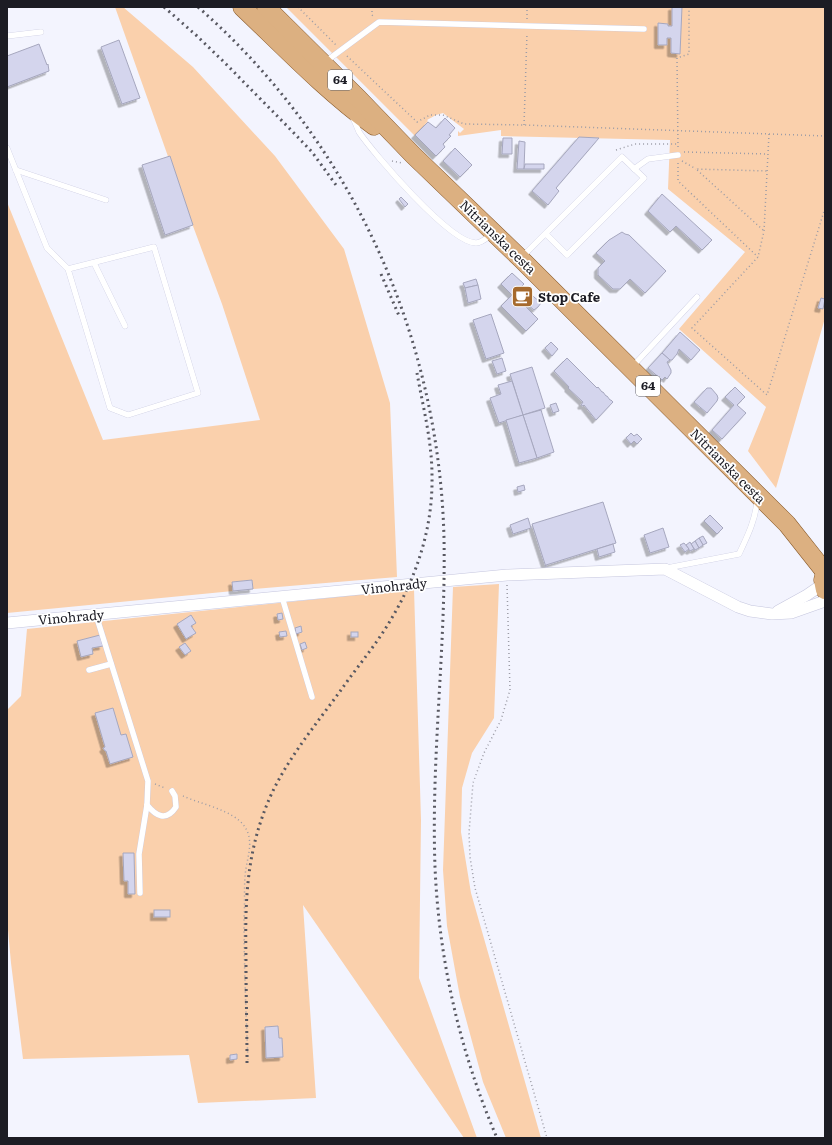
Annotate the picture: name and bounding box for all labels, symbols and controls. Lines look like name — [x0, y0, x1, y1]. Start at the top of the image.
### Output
road number: 64 — [328, 70, 352, 90]
street label: Nitrianska cesta — [456, 195, 541, 278]
cafe icon: Stop Cafe — [509, 284, 535, 310]
place label: Stop Cafe — [538, 287, 600, 306]
road number: 64 — [636, 376, 660, 396]
street label: Nitrianska cesta — [686, 424, 770, 508]
street label: Vinohrady — [360, 573, 428, 598]
street label: Vinohrady — [37, 604, 105, 629]

